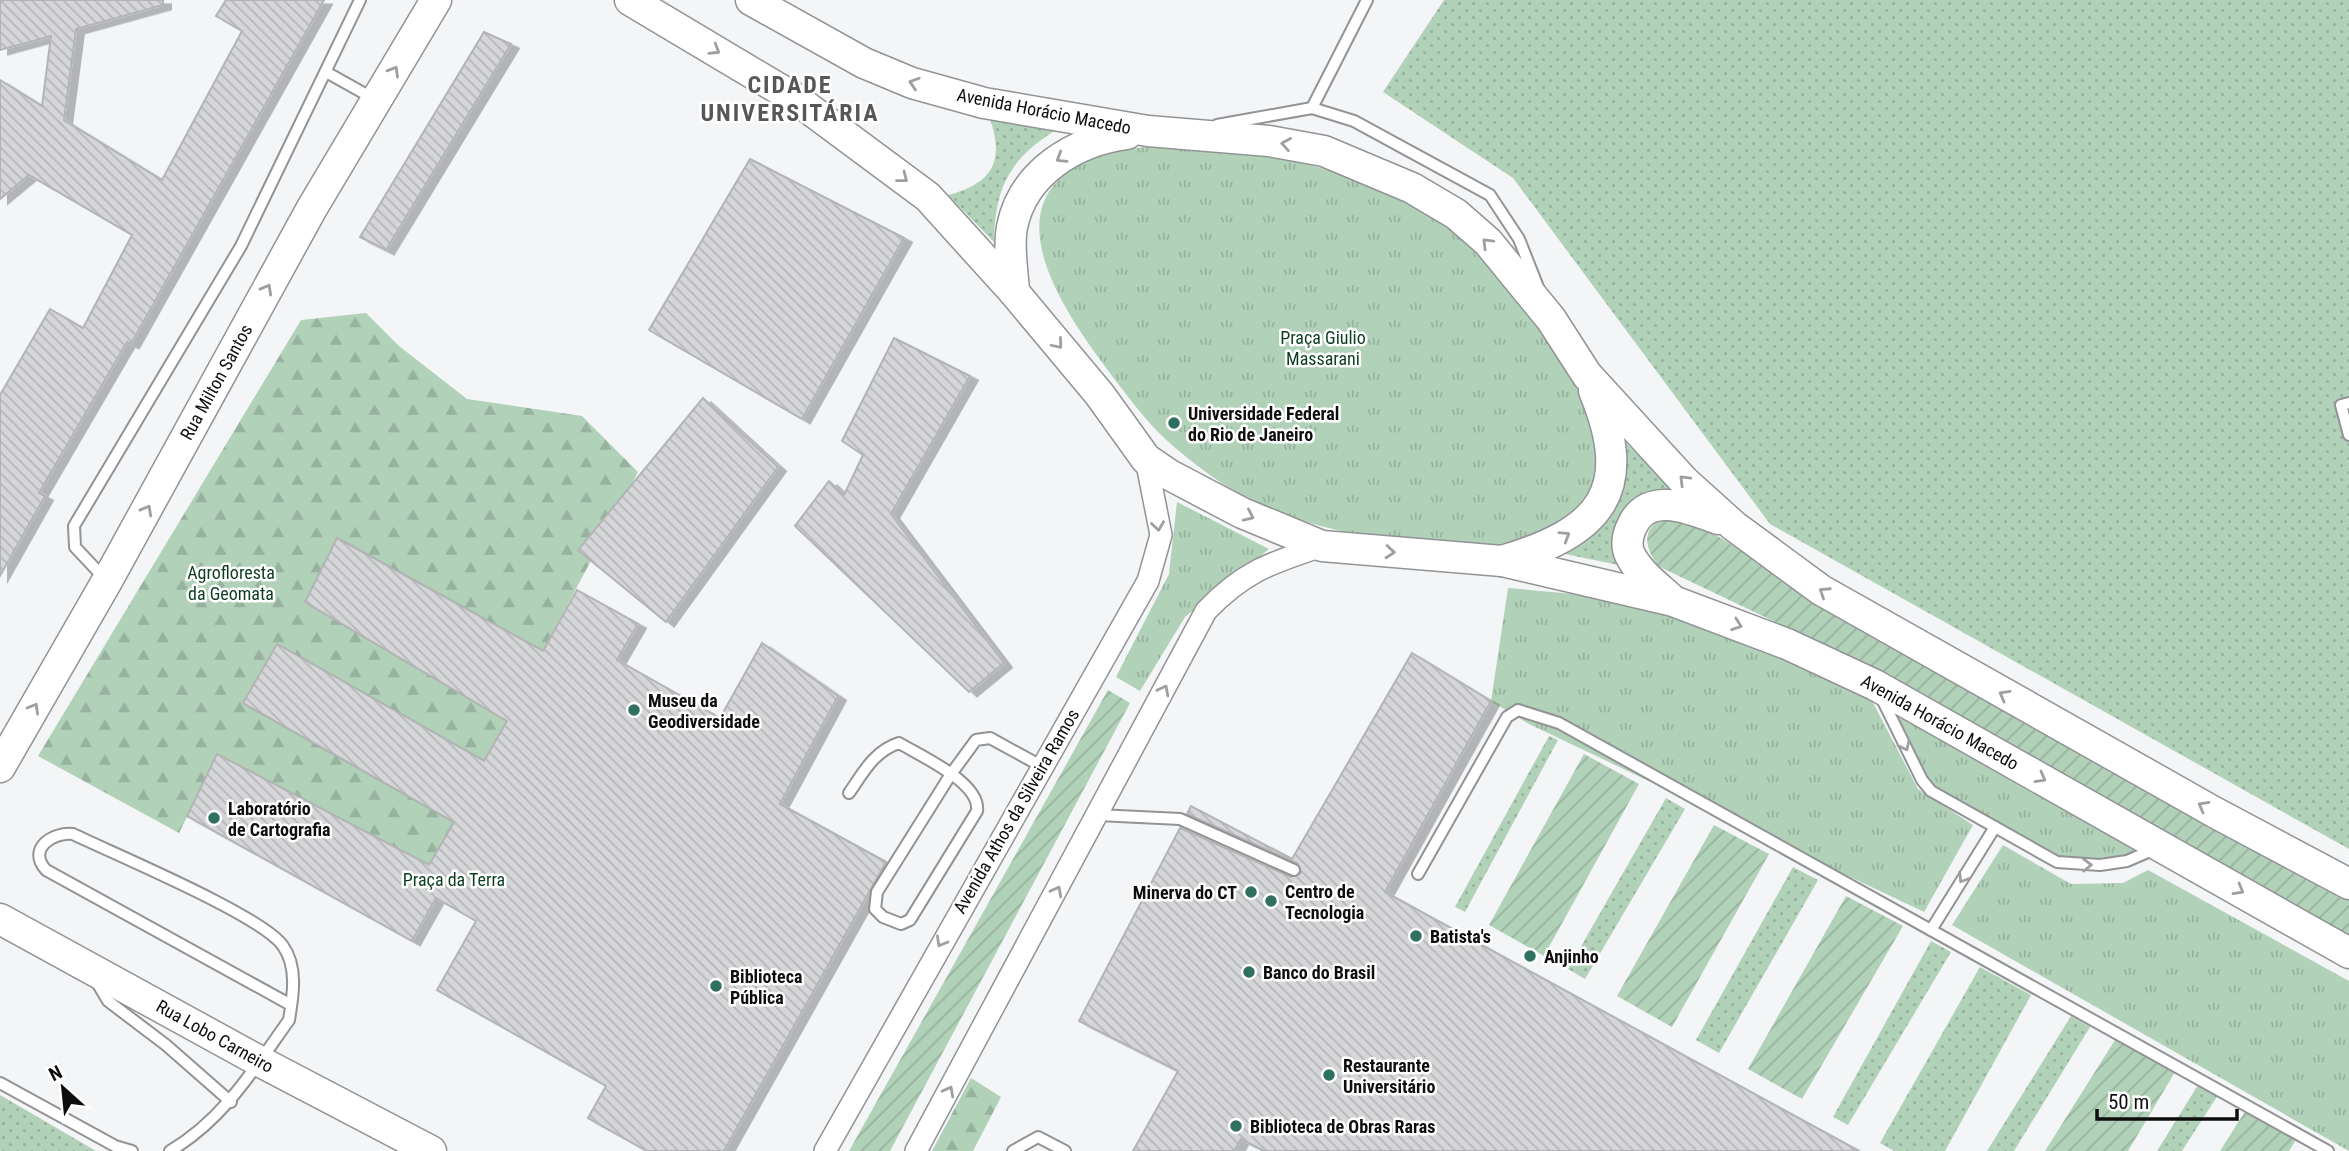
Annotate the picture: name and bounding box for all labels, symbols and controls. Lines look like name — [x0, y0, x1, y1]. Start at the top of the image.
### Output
one-way arrow — [707, 42, 720, 55]
one-way arrow — [386, 65, 399, 78]
district label: CIDADE UNIVERSITÁRIA — [700, 71, 880, 127]
one-way arrow — [908, 77, 921, 91]
street label: Avenida Horácio Macedo — [955, 84, 1133, 138]
one-way arrow — [1280, 137, 1292, 152]
one-way arrow — [1056, 150, 1069, 163]
one-way arrow — [895, 169, 908, 182]
one-way arrow — [1483, 238, 1496, 251]
one-way arrow — [259, 283, 273, 296]
street label: Rua Milton Santos — [176, 321, 256, 443]
park label: Praça Giulio Massarani — [1280, 327, 1366, 369]
one-way arrow — [1050, 336, 1062, 349]
place label: Universidade Federal do Rio de Janeiro — [1188, 403, 1339, 445]
marker: Universidade Federal do Rio de Janeiro — [1166, 415, 1182, 431]
one-way arrow — [1679, 475, 1692, 488]
one-way arrow — [138, 505, 152, 517]
one-way arrow — [1242, 508, 1254, 522]
one-way arrow — [1151, 520, 1166, 532]
one-way arrow — [1557, 531, 1570, 544]
one-way arrow — [1384, 544, 1395, 559]
park label: Agrofloresta da Geomata — [187, 562, 275, 604]
one-way arrow — [1819, 587, 1832, 600]
one-way arrow — [1730, 617, 1742, 631]
street label: Avenida Horácio Macedo — [1858, 670, 2022, 774]
one-way arrow — [1155, 685, 1169, 697]
one-way arrow — [1999, 689, 2011, 703]
place label: Museu da Geodiversidade — [648, 690, 760, 732]
one-way arrow — [26, 702, 39, 715]
marker: Museu da Geodiversidade — [626, 702, 642, 718]
street label: Avenida Athos da Silveira Ramos — [949, 705, 1083, 917]
one-way arrow — [1897, 739, 1911, 751]
one-way arrow — [2034, 770, 2047, 783]
place label: Laboratório de Cartografia — [228, 798, 331, 840]
one-way arrow — [2197, 801, 2210, 814]
marker: Laboratório de Cartografia — [206, 810, 222, 826]
one-way arrow — [2083, 857, 2093, 873]
park label: Praça da Terra — [403, 869, 505, 890]
one-way arrow — [1958, 871, 1971, 884]
place label: Centro de Tecnologia — [1285, 881, 1364, 923]
place label: Minerva do CT — [1133, 882, 1237, 903]
one-way arrow — [2232, 882, 2245, 895]
marker: Minerva do CT — [1243, 884, 1259, 900]
one-way arrow — [1049, 886, 1062, 898]
marker: Centro de Tecnologia — [1263, 893, 1279, 909]
place label: Batista's — [1430, 926, 1491, 947]
marker: Batista's — [1408, 928, 1424, 944]
one-way arrow — [936, 935, 949, 947]
place label: Anjinho — [1544, 946, 1599, 967]
marker: Anjinho — [1522, 948, 1538, 964]
place label: Banco do Brasil — [1263, 962, 1375, 983]
marker: Banco do Brasil — [1241, 964, 1257, 980]
place label: Biblioteca Pública — [730, 966, 802, 1008]
marker: Biblioteca Pública — [708, 978, 724, 994]
street label: Rua Lobo Carneiro — [153, 995, 277, 1077]
north arrow — [28, 1053, 98, 1123]
place label: Restaurante Universitário — [1343, 1055, 1435, 1097]
text: N — [45, 1060, 66, 1086]
marker: Restaurante Universitário — [1321, 1067, 1337, 1083]
scale bar — [2097, 1078, 2237, 1122]
one-way arrow — [940, 1086, 954, 1098]
text: 50 m — [2108, 1090, 2149, 1114]
place label: Biblioteca de Obras Raras — [1250, 1116, 1435, 1137]
marker: Biblioteca de Obras Raras — [1228, 1118, 1244, 1134]

